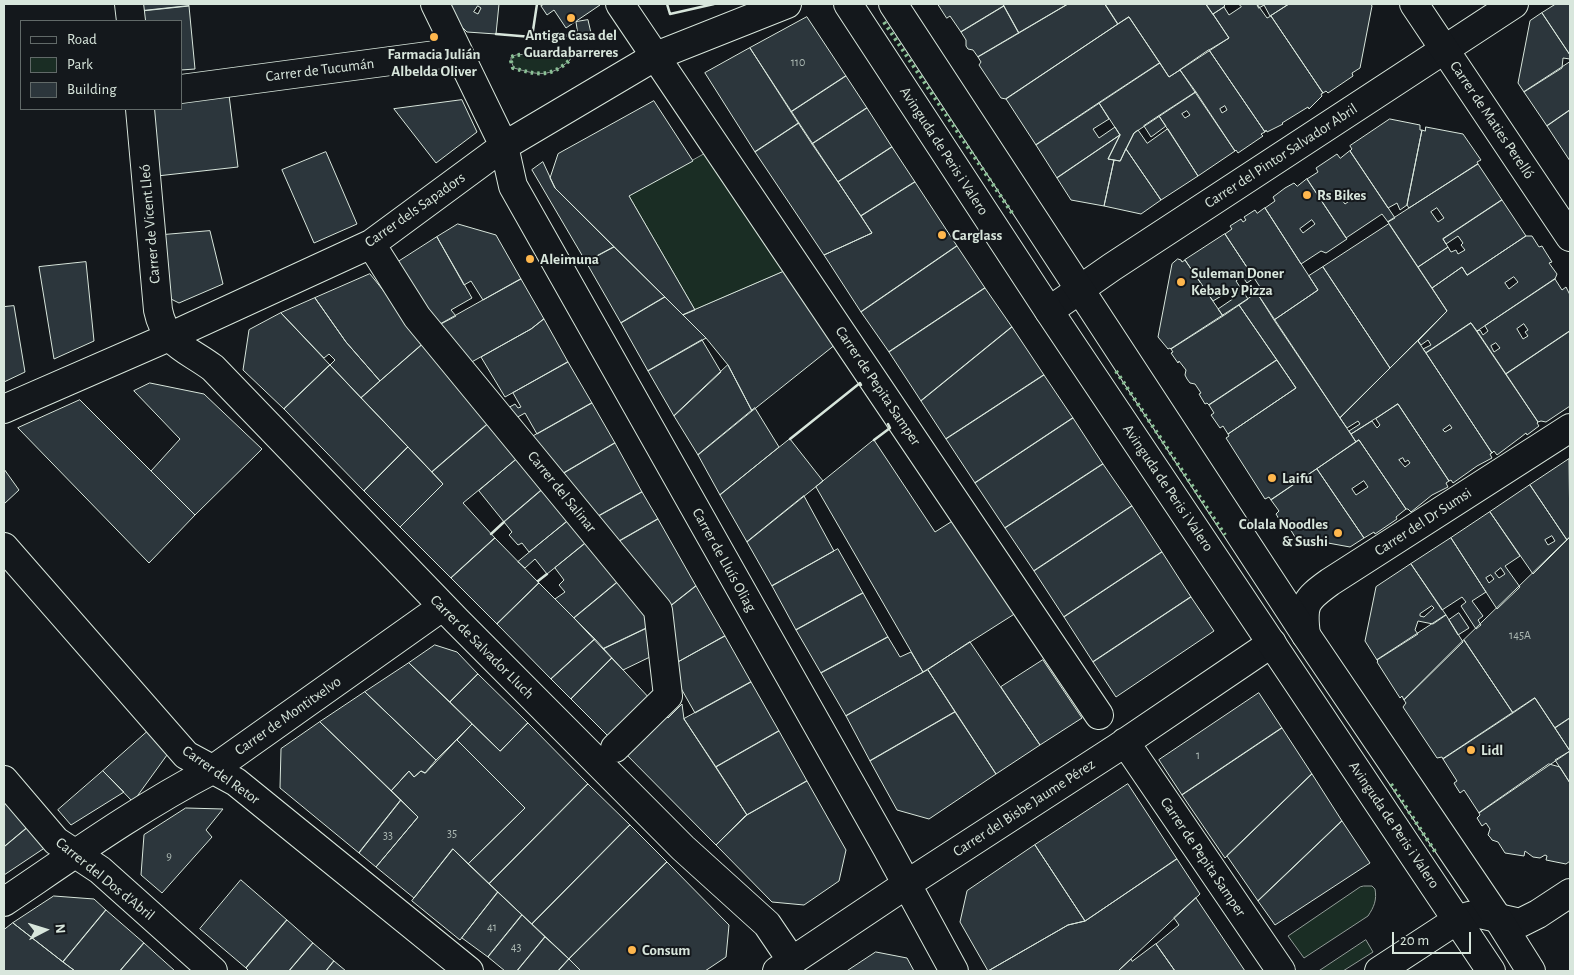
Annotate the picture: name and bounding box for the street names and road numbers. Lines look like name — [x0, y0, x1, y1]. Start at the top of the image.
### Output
street label: Carrer de Tucumán — [265, 54, 375, 86]
street label: Carrer de Maties Perelló — [1446, 58, 1538, 182]
street label: Avinguda de Peris i Valero — [896, 83, 992, 219]
street label: Carrer del Pintor Salvador Abril — [1201, 100, 1361, 212]
street label: Carrer de Vicent Lleó — [136, 164, 164, 284]
street label: Carrer dels Sapadors — [361, 169, 469, 251]
street label: Carrer de Pepita Samper — [831, 323, 925, 449]
street label: Avinguda de Peris i Valero — [1119, 421, 1217, 555]
street label: Carrer del Salinar — [524, 448, 600, 536]
street label: Carrer del Dr Sumsi — [1371, 484, 1475, 560]
street label: Carrer de Lluís Oliag — [688, 505, 760, 615]
street label: Carrer de Salvador Lluch — [426, 591, 538, 703]
street label: Carrer de Montitxelvo — [231, 673, 345, 759]
street label: Carrer del Retor — [179, 742, 263, 808]
street label: Carrer del Bisbe Jaume Pérez — [950, 755, 1098, 861]
street label: Avinguda de Peris i Valero — [1345, 758, 1443, 892]
street label: Carrer de Pepita Samper — [1156, 794, 1250, 920]
street label: Carrer del Dos d'Abril — [52, 834, 158, 924]

